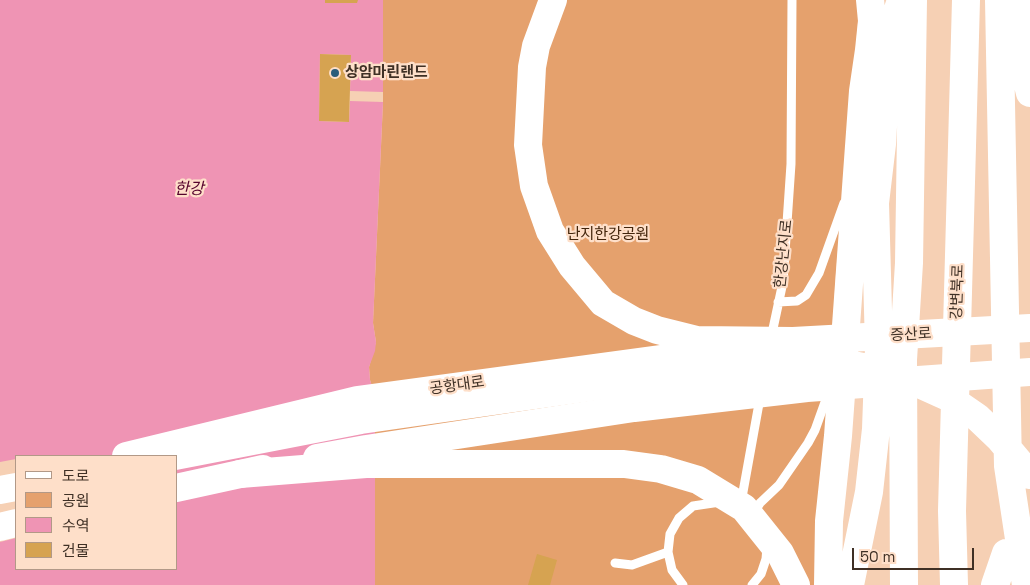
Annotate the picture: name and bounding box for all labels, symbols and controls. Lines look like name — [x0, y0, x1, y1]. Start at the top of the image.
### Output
place label: 상암마린랜드 — [345, 64, 428, 82]
marker: 상암마린랜드 — [329, 67, 341, 79]
water label: 한강 — [174, 180, 204, 200]
street label: 한강난지로 — [771, 219, 797, 289]
park label: 난지한강공원 — [567, 226, 649, 244]
street label: 강변북로 — [948, 264, 968, 320]
street label: 증산로 — [890, 325, 932, 345]
street label: 공항대로 — [428, 373, 486, 399]
legend — [15, 455, 178, 570]
text: 도로 — [62, 466, 90, 485]
text: 공원 — [62, 491, 90, 510]
text: 수역 — [62, 516, 90, 535]
scale bar — [855, 538, 978, 570]
text: 건물 — [62, 541, 90, 560]
text: 50 m — [860, 547, 895, 566]

